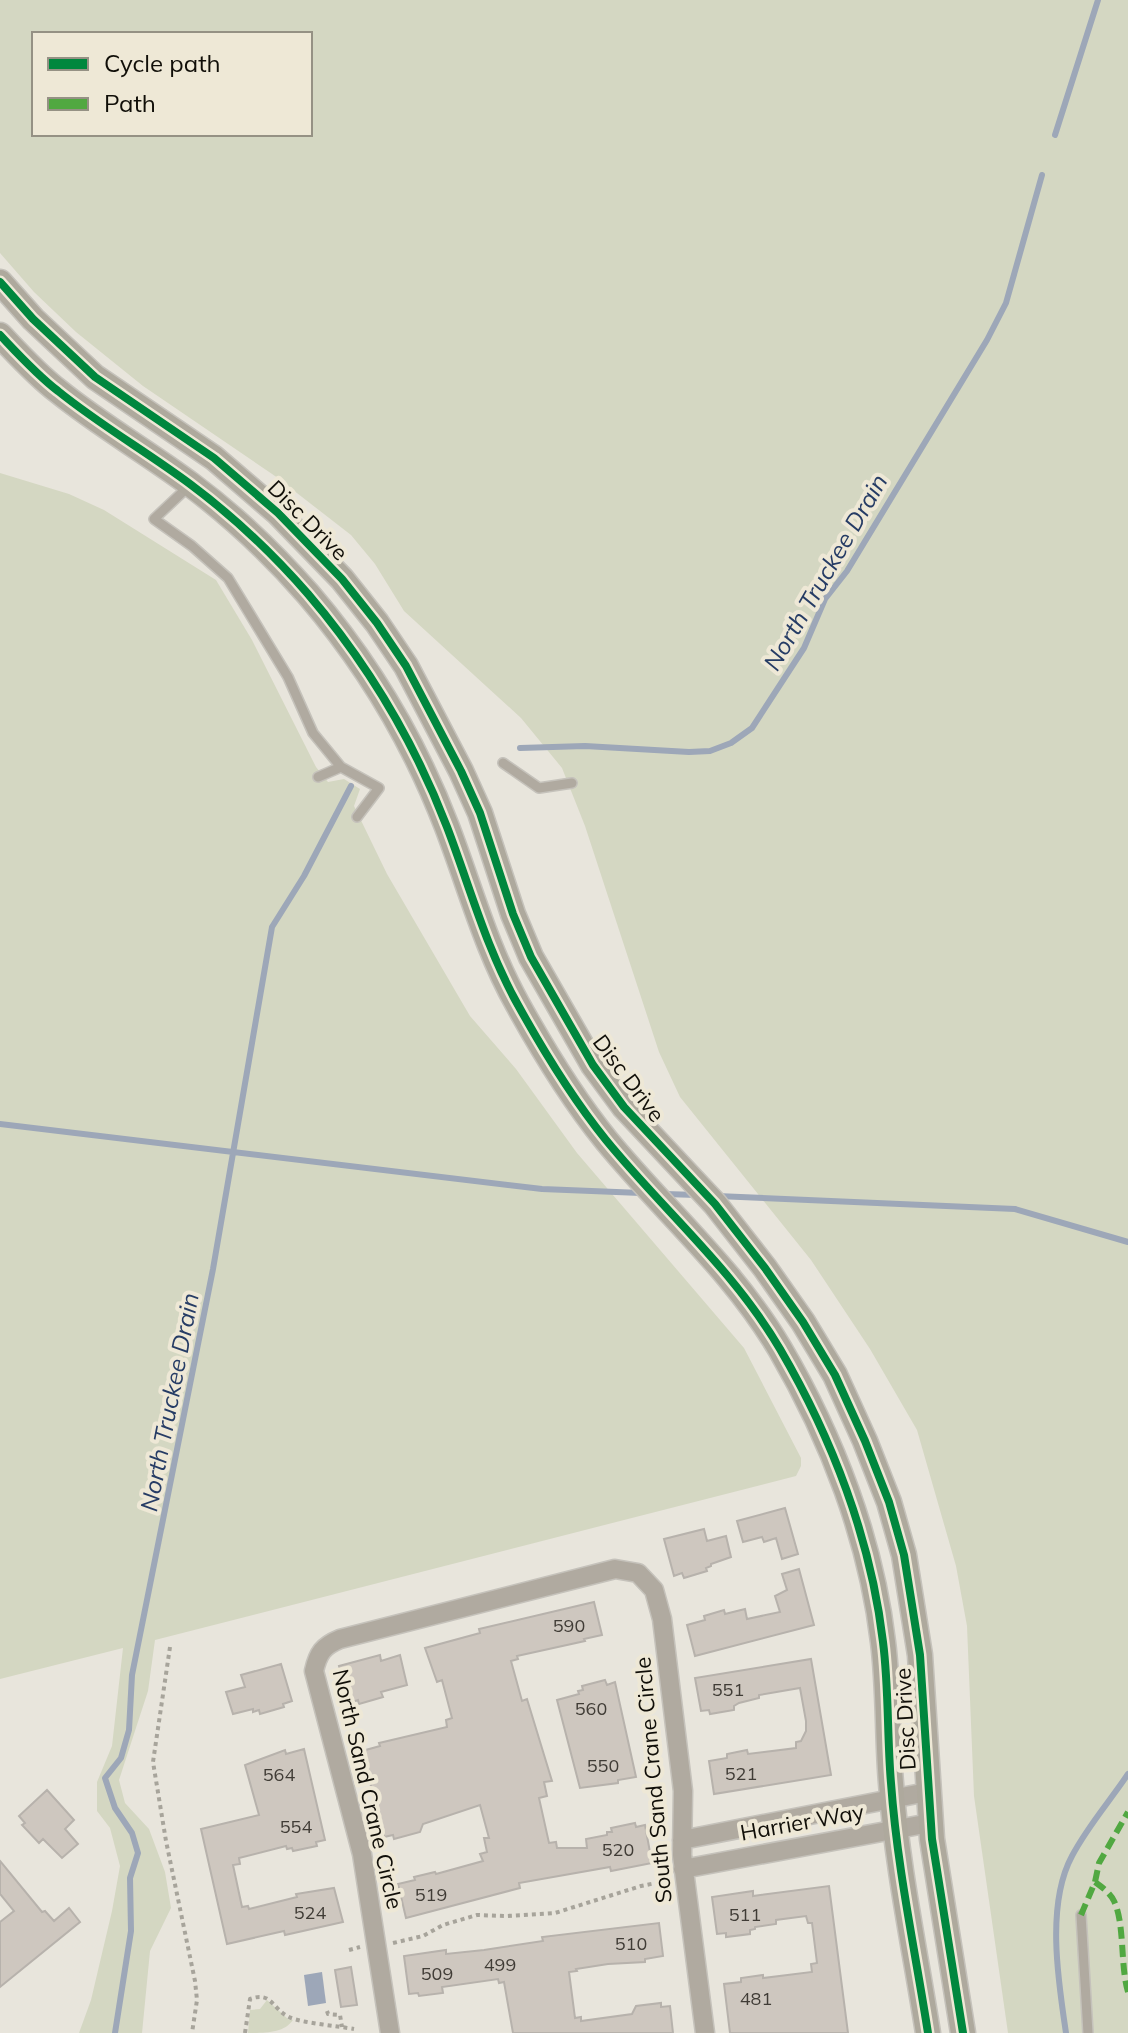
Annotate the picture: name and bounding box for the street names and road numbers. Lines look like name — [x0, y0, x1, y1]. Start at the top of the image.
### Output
street label: Disc Drive — [262, 474, 354, 566]
street label: Disc Drive — [587, 1029, 671, 1127]
street label: South Sand Crane Circle — [628, 1656, 678, 1904]
street label: North Sand Crane Circle — [327, 1666, 409, 1912]
street label: Disc Drive — [888, 1667, 922, 1771]
street label: Harrier Way — [738, 1797, 866, 1847]

